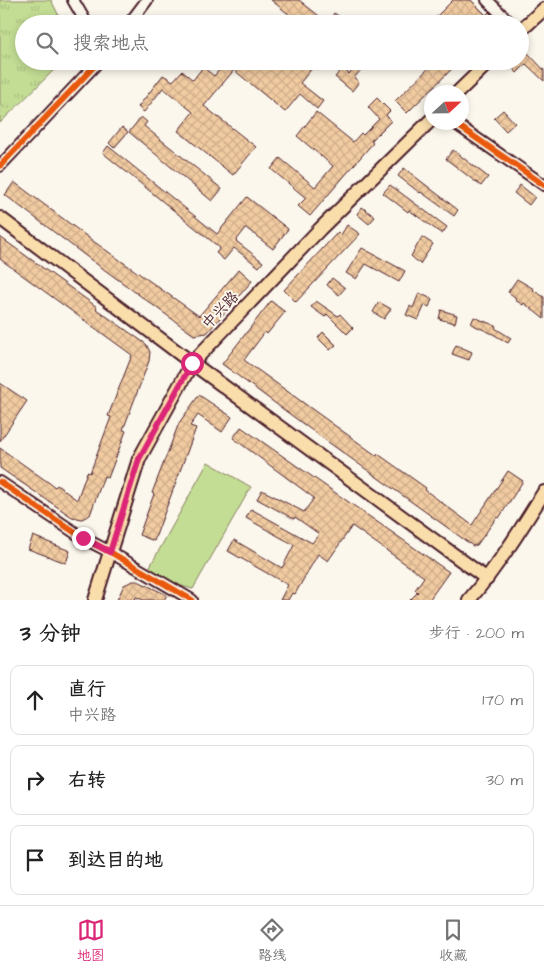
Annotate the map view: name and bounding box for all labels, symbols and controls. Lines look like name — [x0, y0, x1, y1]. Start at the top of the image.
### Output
search box — [15, 15, 529, 70]
icon: search — [33, 29, 61, 57]
text: 搜索地点 — [73, 30, 149, 57]
north arrow — [424, 85, 469, 130]
street label: 中兴路 — [197, 287, 244, 334]
route start — [181, 352, 204, 375]
route end — [72, 527, 95, 550]
text: 3 分钟 — [20, 619, 81, 648]
text: 步行 · 200 m — [429, 622, 524, 644]
text: 直行 — [68, 676, 106, 703]
icon: ahead — [21, 686, 49, 714]
text: 170 m — [482, 689, 523, 711]
text: 中兴路 — [68, 704, 116, 726]
icon: right — [21, 766, 49, 794]
text: 右转 — [68, 767, 106, 794]
text: 30 m — [486, 769, 523, 791]
icon: arrive — [21, 846, 49, 874]
text: 到达目的地 — [68, 847, 163, 874]
tab: 地图 — [77, 916, 105, 966]
tab: 路线 — [258, 916, 286, 966]
tab: 收藏 — [439, 916, 467, 966]

